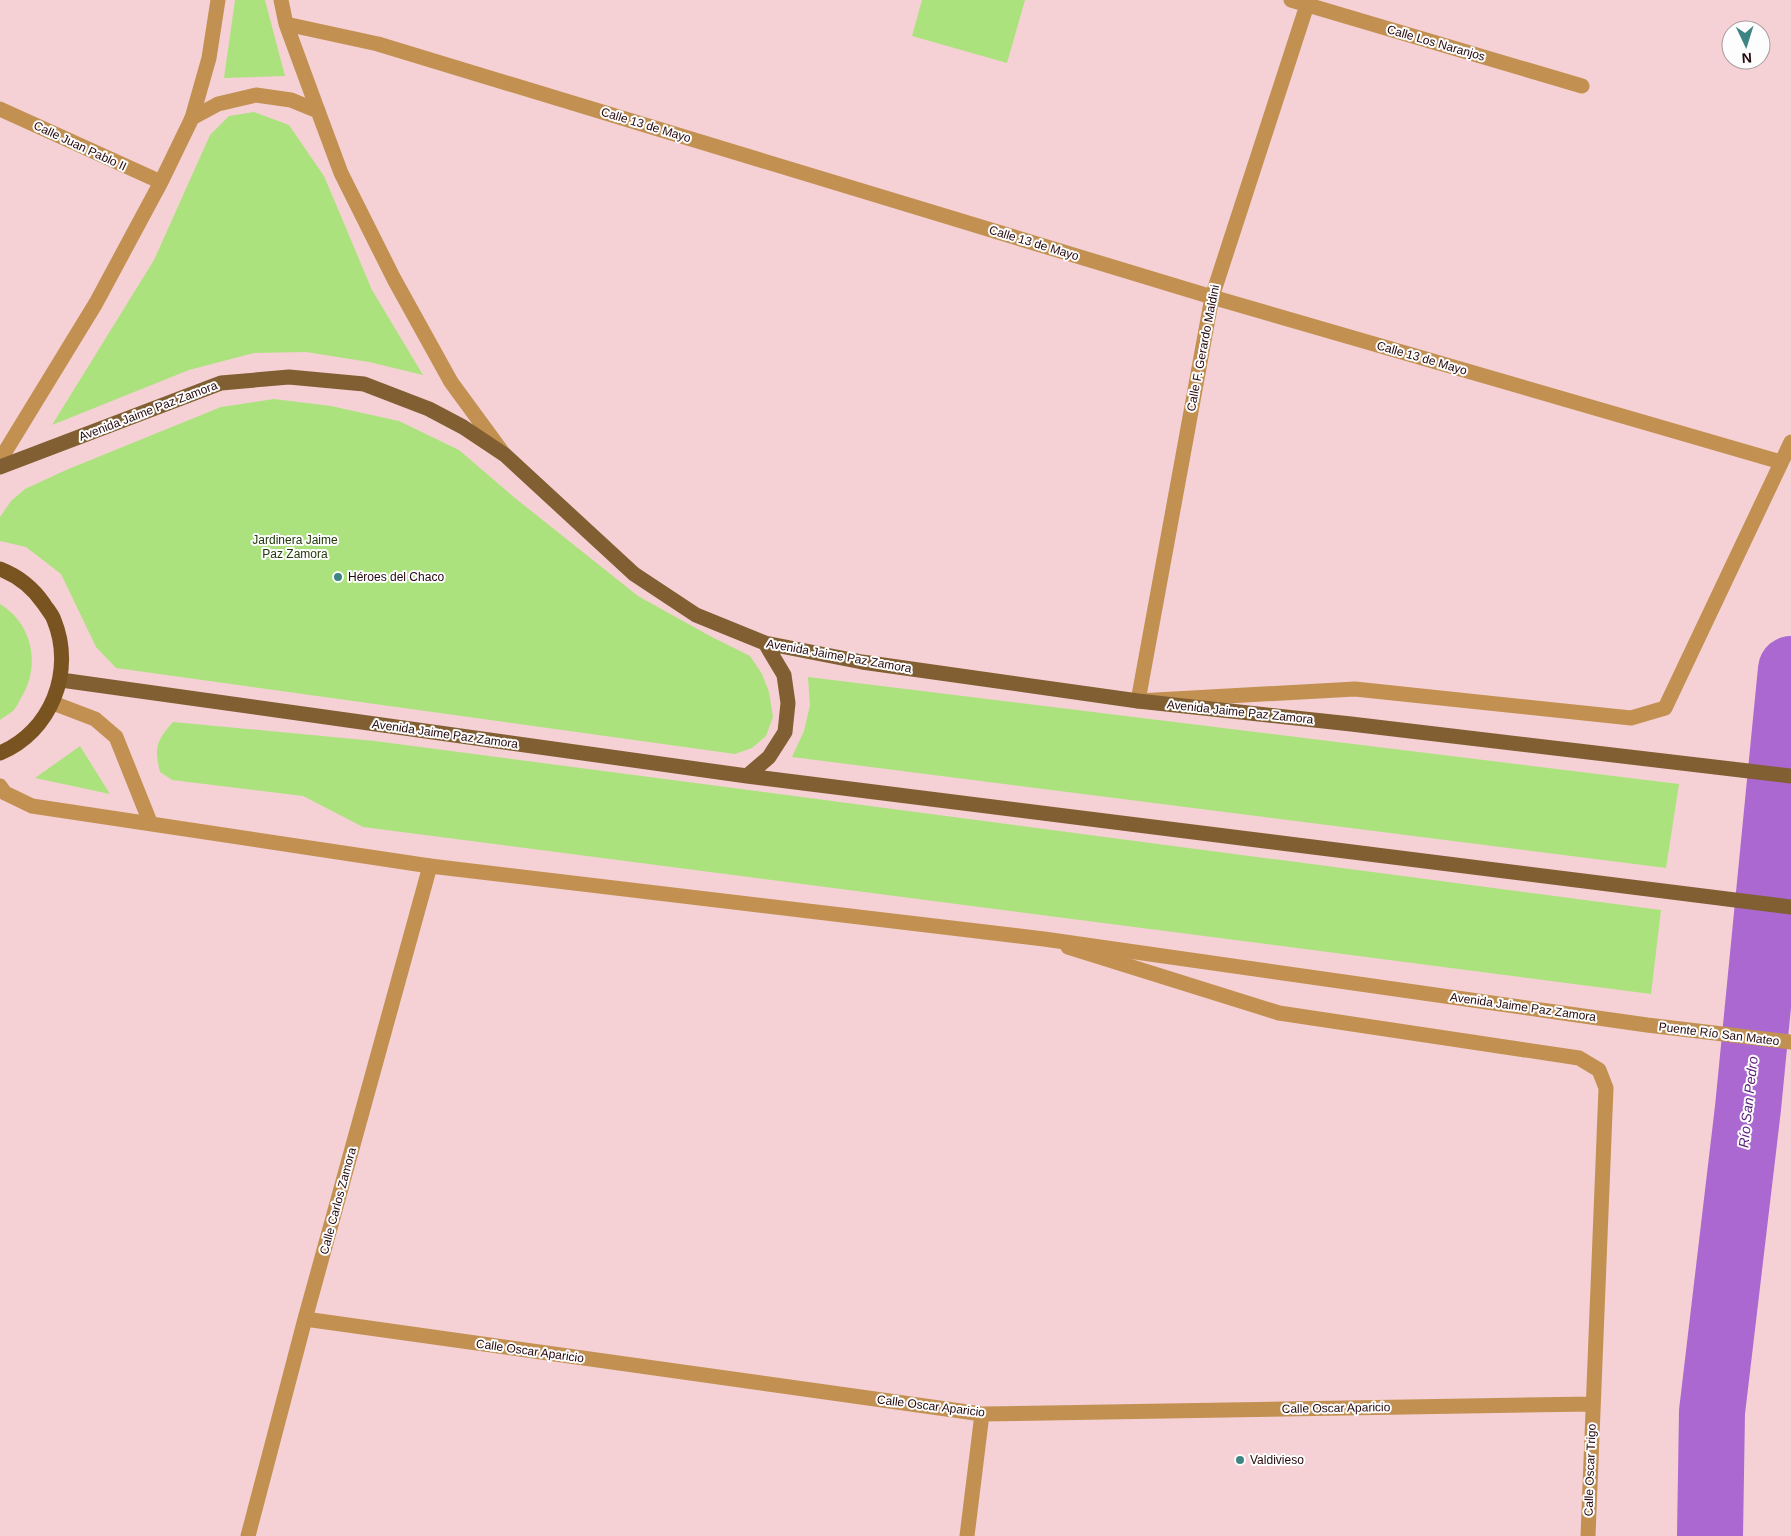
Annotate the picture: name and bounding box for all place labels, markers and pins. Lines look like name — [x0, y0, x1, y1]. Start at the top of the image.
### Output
place label: Héroes del Chaco — [348, 570, 444, 584]
marker: Héroes del Chaco — [332, 571, 344, 583]
place label: Valdivieso — [1250, 1453, 1304, 1467]
marker: Valdivieso — [1234, 1454, 1246, 1466]

